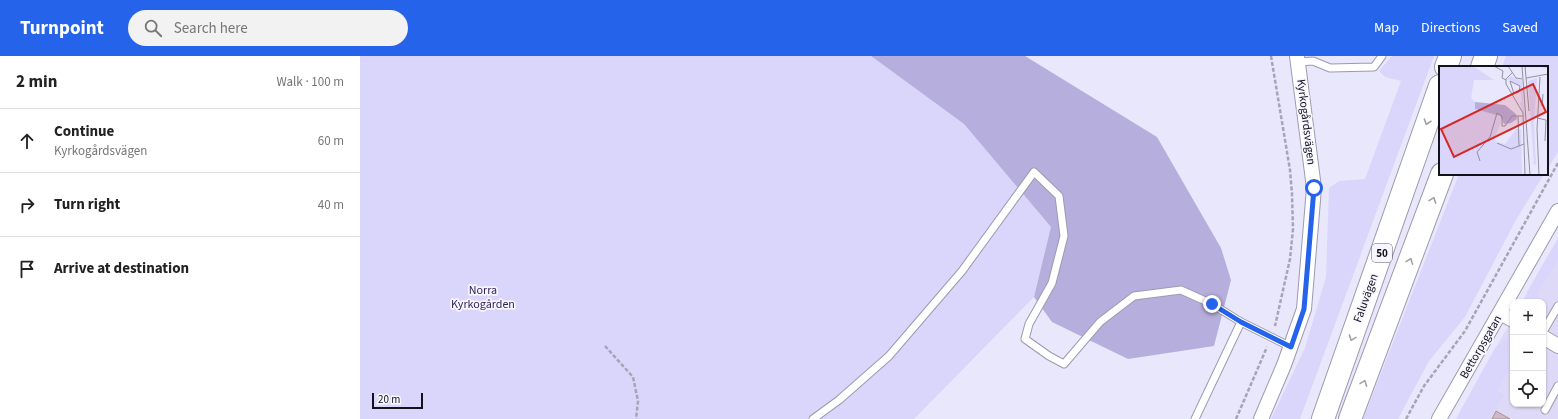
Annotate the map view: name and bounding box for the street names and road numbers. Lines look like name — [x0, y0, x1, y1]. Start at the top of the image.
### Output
street label: Kyrkogårdsvägen — [1292, 78, 1320, 166]
road number: 50 — [1372, 244, 1392, 262]
street label: Faluvägen — [1349, 271, 1383, 325]
street label: Bettorpsgatan — [1456, 312, 1506, 382]

